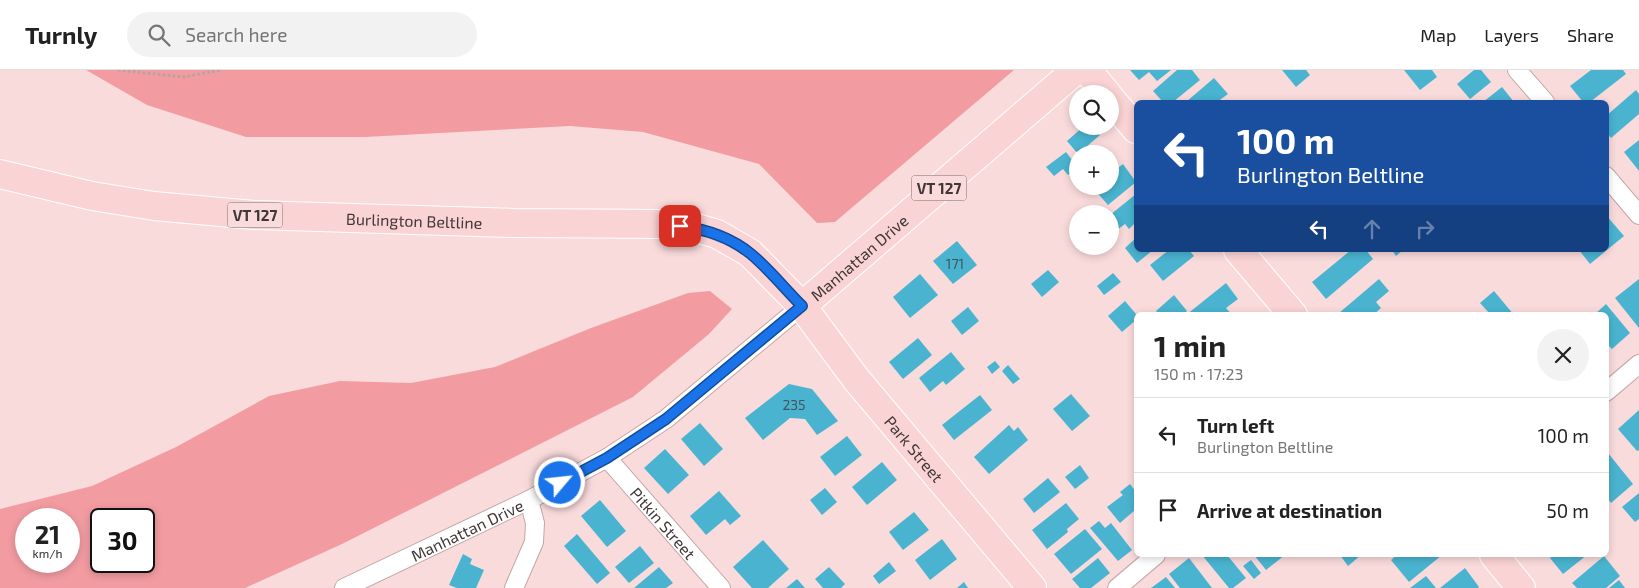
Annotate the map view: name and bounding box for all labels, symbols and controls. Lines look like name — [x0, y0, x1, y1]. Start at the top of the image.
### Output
search box — [127, 12, 477, 57]
text: Turnly — [25, 20, 97, 49]
icon: search — [145, 21, 173, 49]
text: Search here — [185, 23, 287, 46]
text: Map — [1420, 24, 1456, 46]
text: Layers — [1484, 24, 1539, 46]
text: Share — [1567, 24, 1614, 46]
map controls — [1069, 85, 1119, 255]
button: search — [1069, 85, 1119, 135]
text: 100 m — [1237, 119, 1335, 161]
icon: left — [1154, 120, 1219, 185]
button: + — [1069, 145, 1119, 195]
text: Burlington Beltline — [1237, 161, 1424, 187]
road number: VT 127 — [912, 176, 966, 200]
road number: VT 127 — [228, 202, 282, 228]
pin — [659, 205, 701, 247]
button: − — [1069, 205, 1119, 255]
street label: Burlington Beltline — [346, 208, 483, 232]
street label: Manhattan Drive — [806, 210, 911, 304]
icon: arrive — [666, 212, 694, 240]
icon: left — [1305, 215, 1333, 243]
icon: ahead — [1358, 215, 1386, 243]
icon: right — [1411, 215, 1439, 243]
house number: 171 — [946, 255, 964, 272]
text: 1 min — [1154, 327, 1226, 363]
button: close — [1537, 329, 1589, 381]
text: 150 m · 17:23 — [1154, 364, 1243, 383]
house number: 235 — [782, 396, 806, 413]
street label: Park Street — [881, 411, 948, 485]
text: Turn left — [1197, 414, 1274, 437]
icon: left — [1154, 421, 1182, 449]
text: 100 m — [1538, 424, 1589, 447]
text: Burlington Beltline — [1197, 437, 1333, 456]
position arrow — [533, 456, 585, 508]
street label: Pitkin Street — [627, 483, 700, 562]
street label: Manhattan Drive — [408, 495, 526, 564]
icon: arrive — [1154, 496, 1182, 524]
text: Arrive at destination — [1197, 499, 1382, 522]
text: 50 m — [1546, 499, 1589, 522]
speed limit sign: 30 — [90, 508, 155, 573]
text: 21 — [35, 519, 60, 549]
text: km/h — [33, 546, 62, 560]

